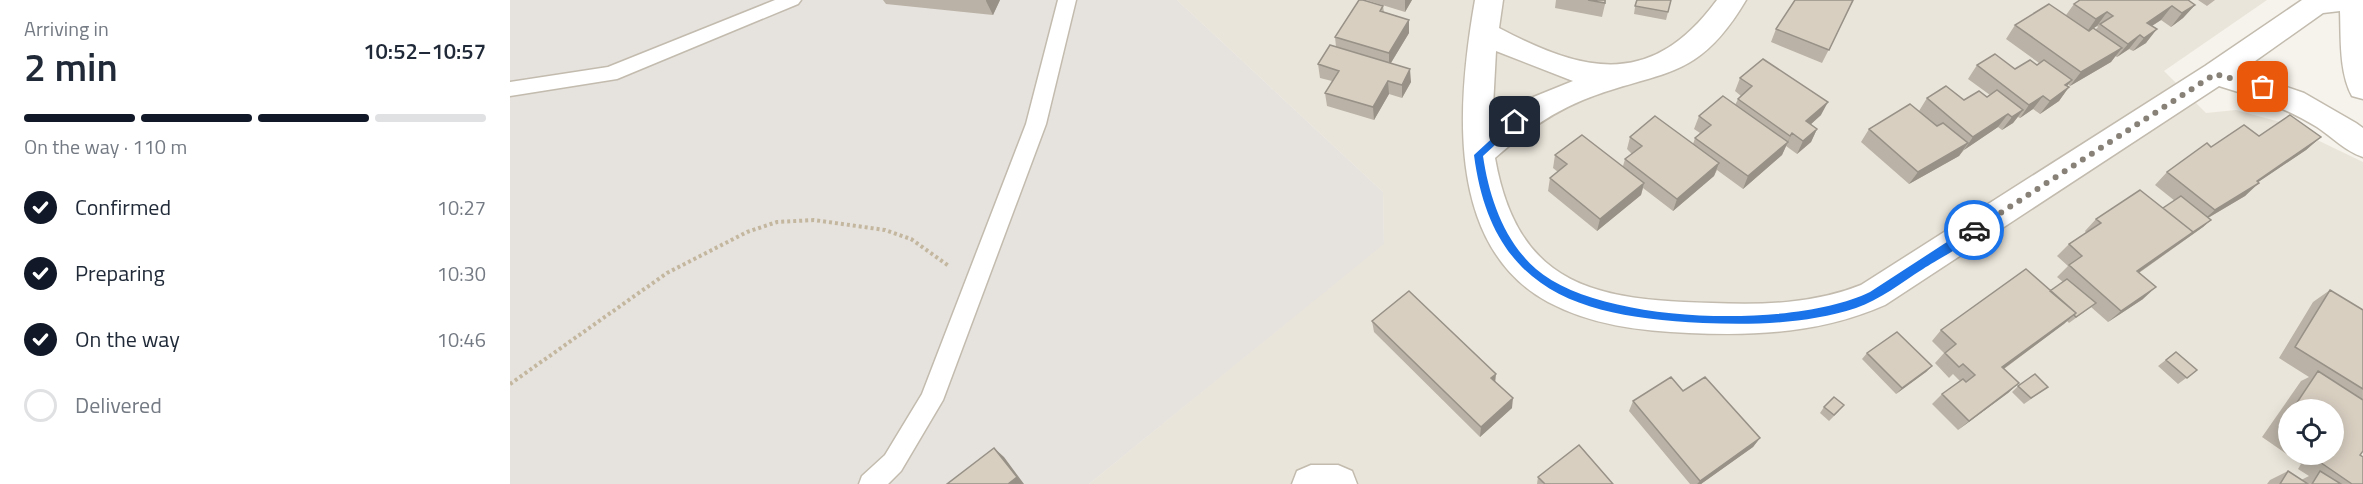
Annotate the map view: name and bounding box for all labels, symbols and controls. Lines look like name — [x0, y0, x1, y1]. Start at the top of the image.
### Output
text: Arriving in — [24, 13, 109, 44]
text: 10:52–10:57 — [363, 34, 486, 68]
text: 2 min — [24, 37, 118, 96]
pin — [2237, 61, 2288, 112]
icon: bag — [2246, 70, 2279, 103]
pin — [1489, 96, 1540, 147]
icon: home — [1498, 105, 1531, 138]
text: On the way · 110 m — [24, 131, 187, 162]
text: Confirmed — [75, 190, 171, 224]
icon: check — [24, 191, 57, 224]
text: 10:27 — [437, 192, 486, 223]
courier — [1944, 200, 2004, 260]
icon: car — [1958, 214, 1991, 247]
text: Preparing — [75, 256, 165, 290]
icon: check — [24, 257, 57, 290]
text: 10:30 — [437, 258, 486, 289]
text: On the way — [75, 322, 180, 356]
icon: check — [24, 323, 57, 356]
text: 10:46 — [437, 324, 486, 355]
text: Delivered — [75, 388, 162, 422]
map controls — [2278, 399, 2344, 465]
button: locate — [2278, 399, 2344, 465]

